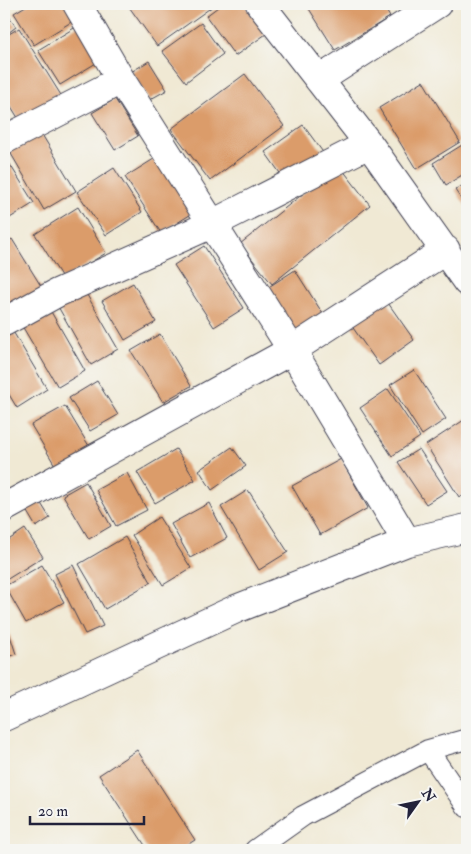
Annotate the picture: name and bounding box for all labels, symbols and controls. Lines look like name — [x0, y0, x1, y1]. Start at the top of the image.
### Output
north arrow — [394, 776, 444, 826]
text: N — [417, 784, 439, 805]
scale bar — [30, 794, 144, 826]
text: 20 m — [38, 802, 68, 821]

